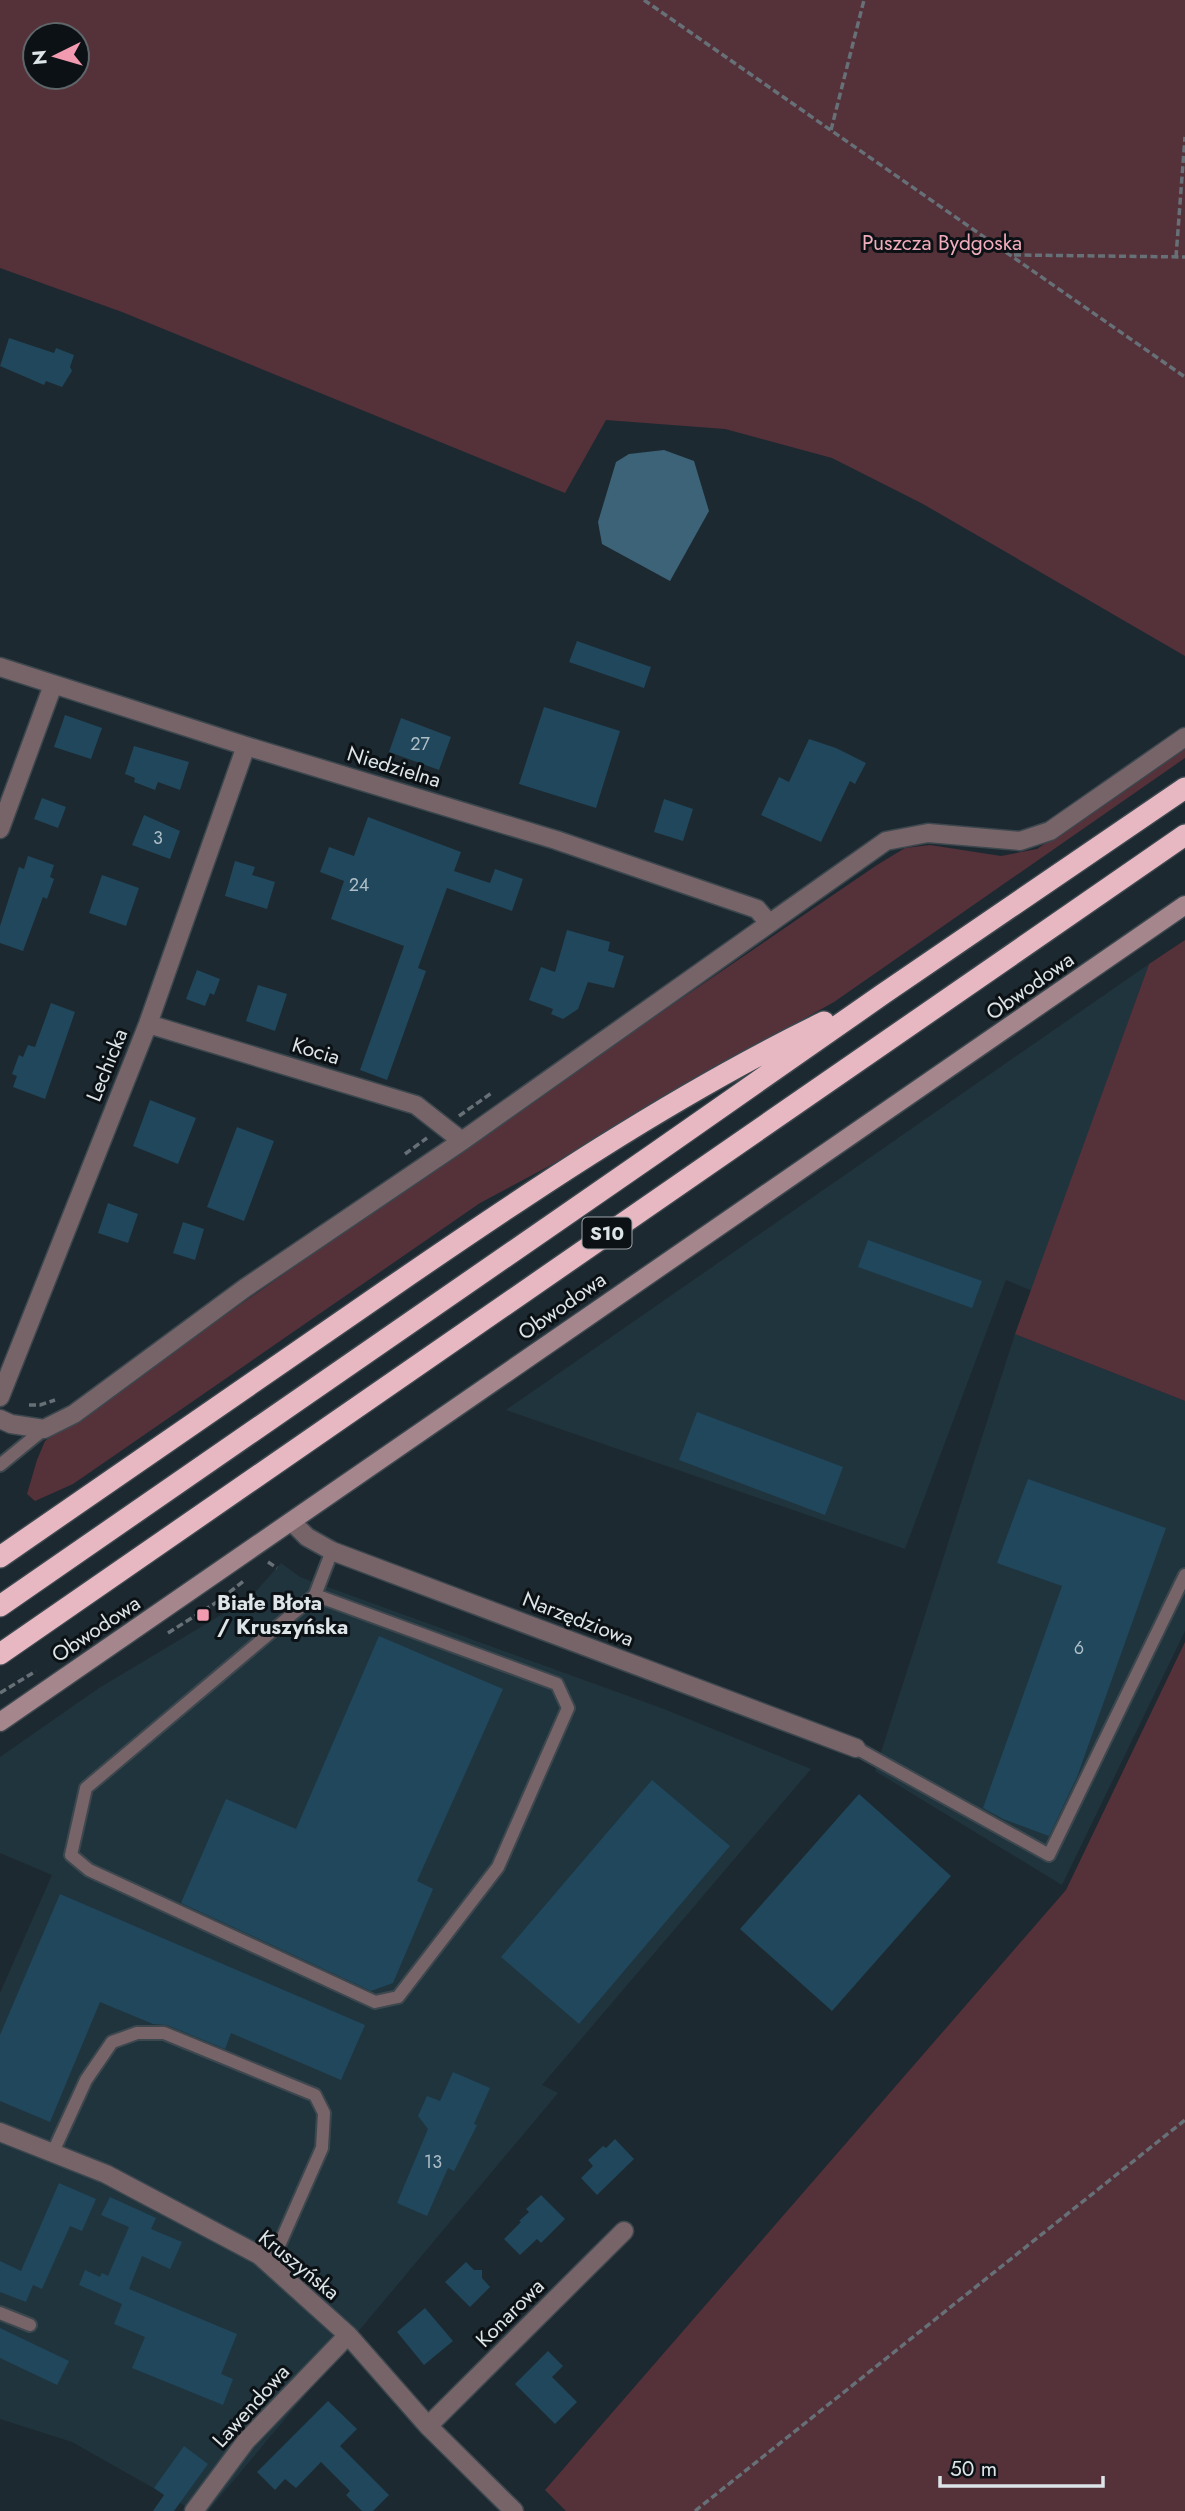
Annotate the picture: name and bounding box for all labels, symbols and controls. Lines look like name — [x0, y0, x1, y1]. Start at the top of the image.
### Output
north arrow — [21, 21, 91, 91]
text: N — [25, 49, 54, 66]
park label: Puszcza Bydgoska — [862, 228, 1022, 258]
house number: 27 — [410, 731, 430, 757]
street label: Niedzielna — [344, 739, 444, 795]
house number: 3 — [153, 825, 163, 851]
house number: 24 — [349, 872, 369, 898]
street label: Obwodowa — [980, 945, 1080, 1027]
street label: Lechicka — [79, 1024, 135, 1106]
street label: Kocia — [289, 1030, 343, 1072]
road number: S10 — [582, 1218, 632, 1248]
street label: Obwodowa — [512, 1265, 612, 1347]
street label: Narzędziowa — [518, 1584, 638, 1654]
street label: Obwodowa — [46, 1588, 146, 1670]
place label: Białe Błota / Kruszyńska — [217, 1588, 348, 1642]
marker: Białe Błota / Kruszyńska — [195, 1607, 211, 1623]
house number: 6 — [1074, 1635, 1084, 1661]
house number: 13 — [424, 2149, 442, 2175]
street label: Kruszyńska — [252, 2223, 346, 2307]
street label: Konarowa — [469, 2272, 551, 2354]
street label: Lawendowa — [205, 2358, 297, 2454]
scale bar — [940, 2444, 1103, 2488]
text: 50 m — [950, 2454, 997, 2484]

